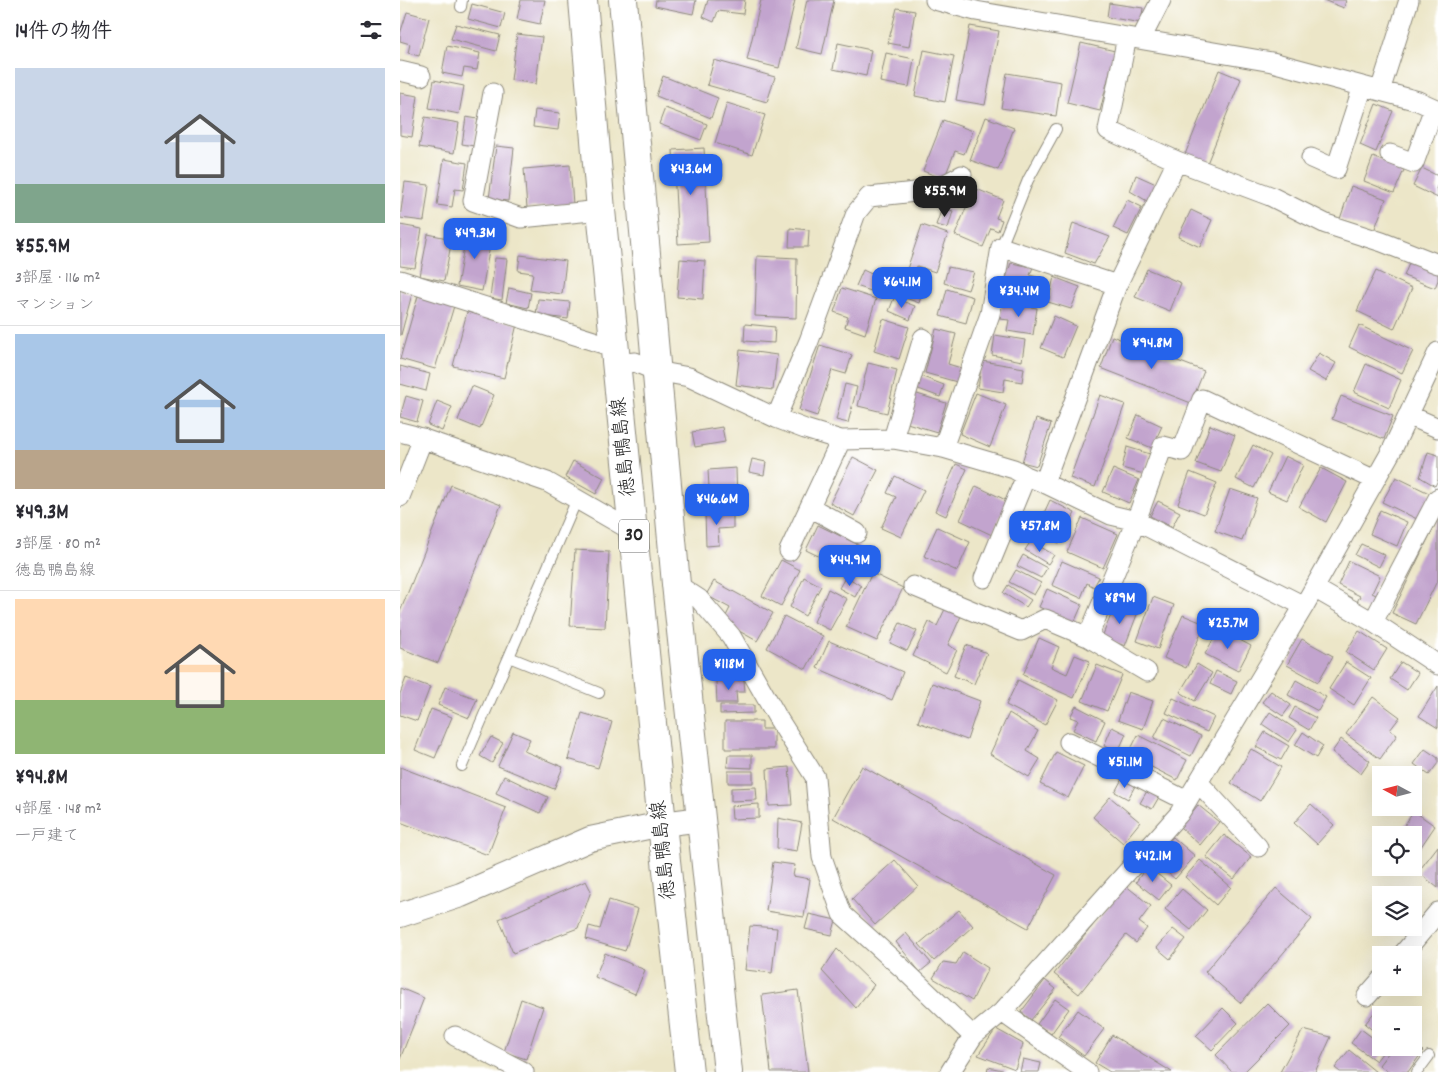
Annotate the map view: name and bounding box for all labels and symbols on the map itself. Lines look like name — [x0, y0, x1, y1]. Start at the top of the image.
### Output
pin: ¥43.6M — [650, 154, 732, 196]
pin: ¥55.9M — [904, 176, 986, 218]
pin: ¥49.3M — [434, 218, 516, 260]
pin: ¥64.1M — [861, 266, 943, 309]
pin: ¥34.4M — [978, 276, 1060, 318]
pin: ¥94.8M — [1111, 328, 1193, 370]
street label: 徳島鴨島線 — [606, 396, 644, 498]
pin: ¥46.6M — [676, 484, 758, 526]
pin: ¥57.8M — [999, 510, 1081, 553]
road number: 30 — [619, 520, 649, 552]
pin: ¥44.9M — [809, 544, 891, 587]
pin: ¥89M — [1090, 582, 1150, 625]
pin: ¥25.7M — [1187, 608, 1269, 650]
pin: ¥118M — [694, 648, 764, 691]
pin: ¥51.1M — [1084, 746, 1166, 789]
north arrow — [1372, 766, 1422, 816]
street label: 徳島鴨島線 — [646, 799, 684, 901]
pin: ¥42.1M — [1112, 840, 1194, 883]

